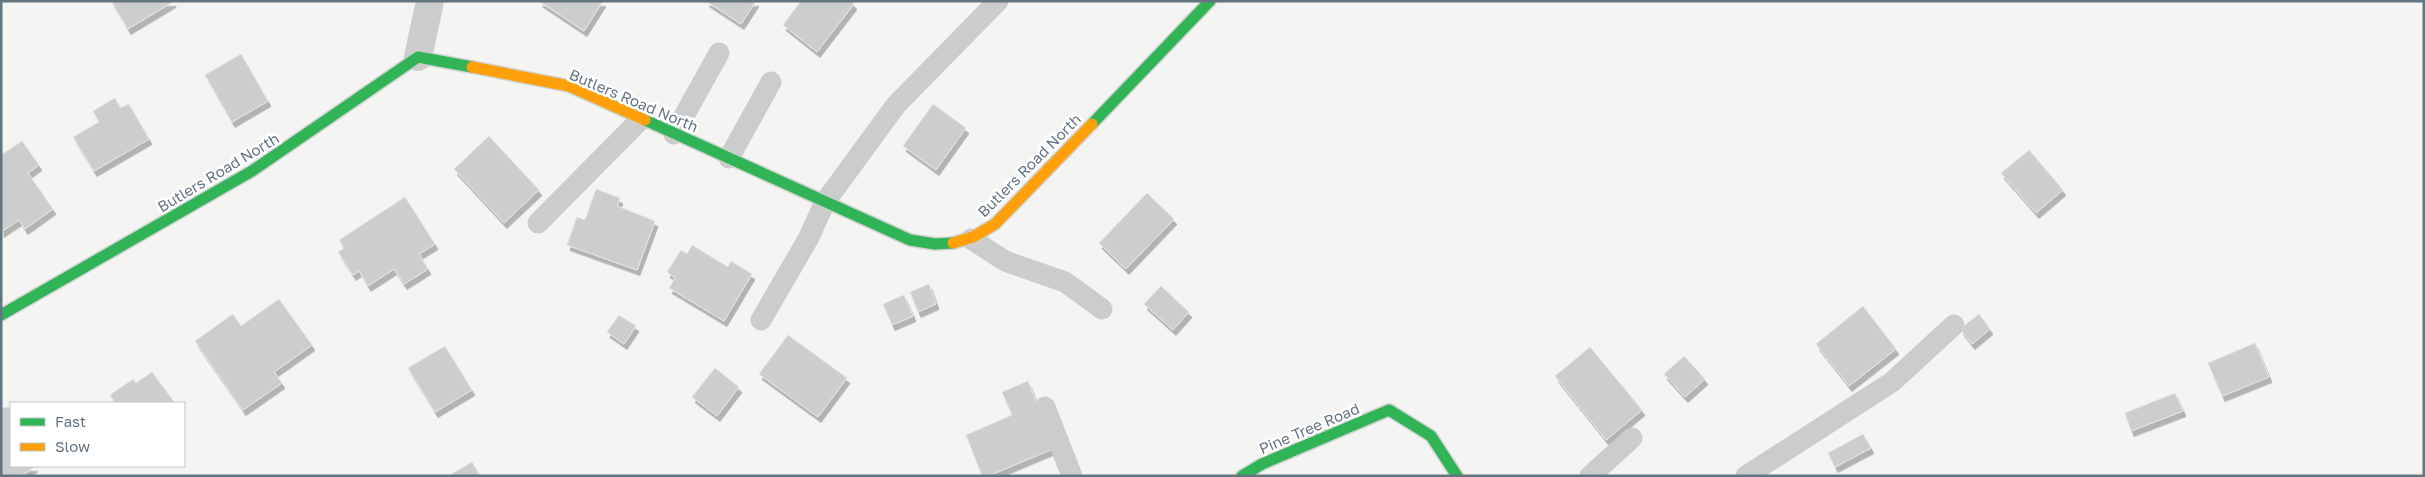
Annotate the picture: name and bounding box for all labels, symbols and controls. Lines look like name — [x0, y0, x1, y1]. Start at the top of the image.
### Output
street label: Butlers Road North — [567, 65, 701, 135]
street label: Butlers Road North — [974, 110, 1084, 220]
street label: Butlers Road North — [154, 129, 282, 215]
street label: Pine Tree Road — [1256, 399, 1362, 457]
legend — [10, 402, 185, 467]
text: Fast — [55, 412, 86, 430]
text: Slow — [55, 437, 90, 455]

